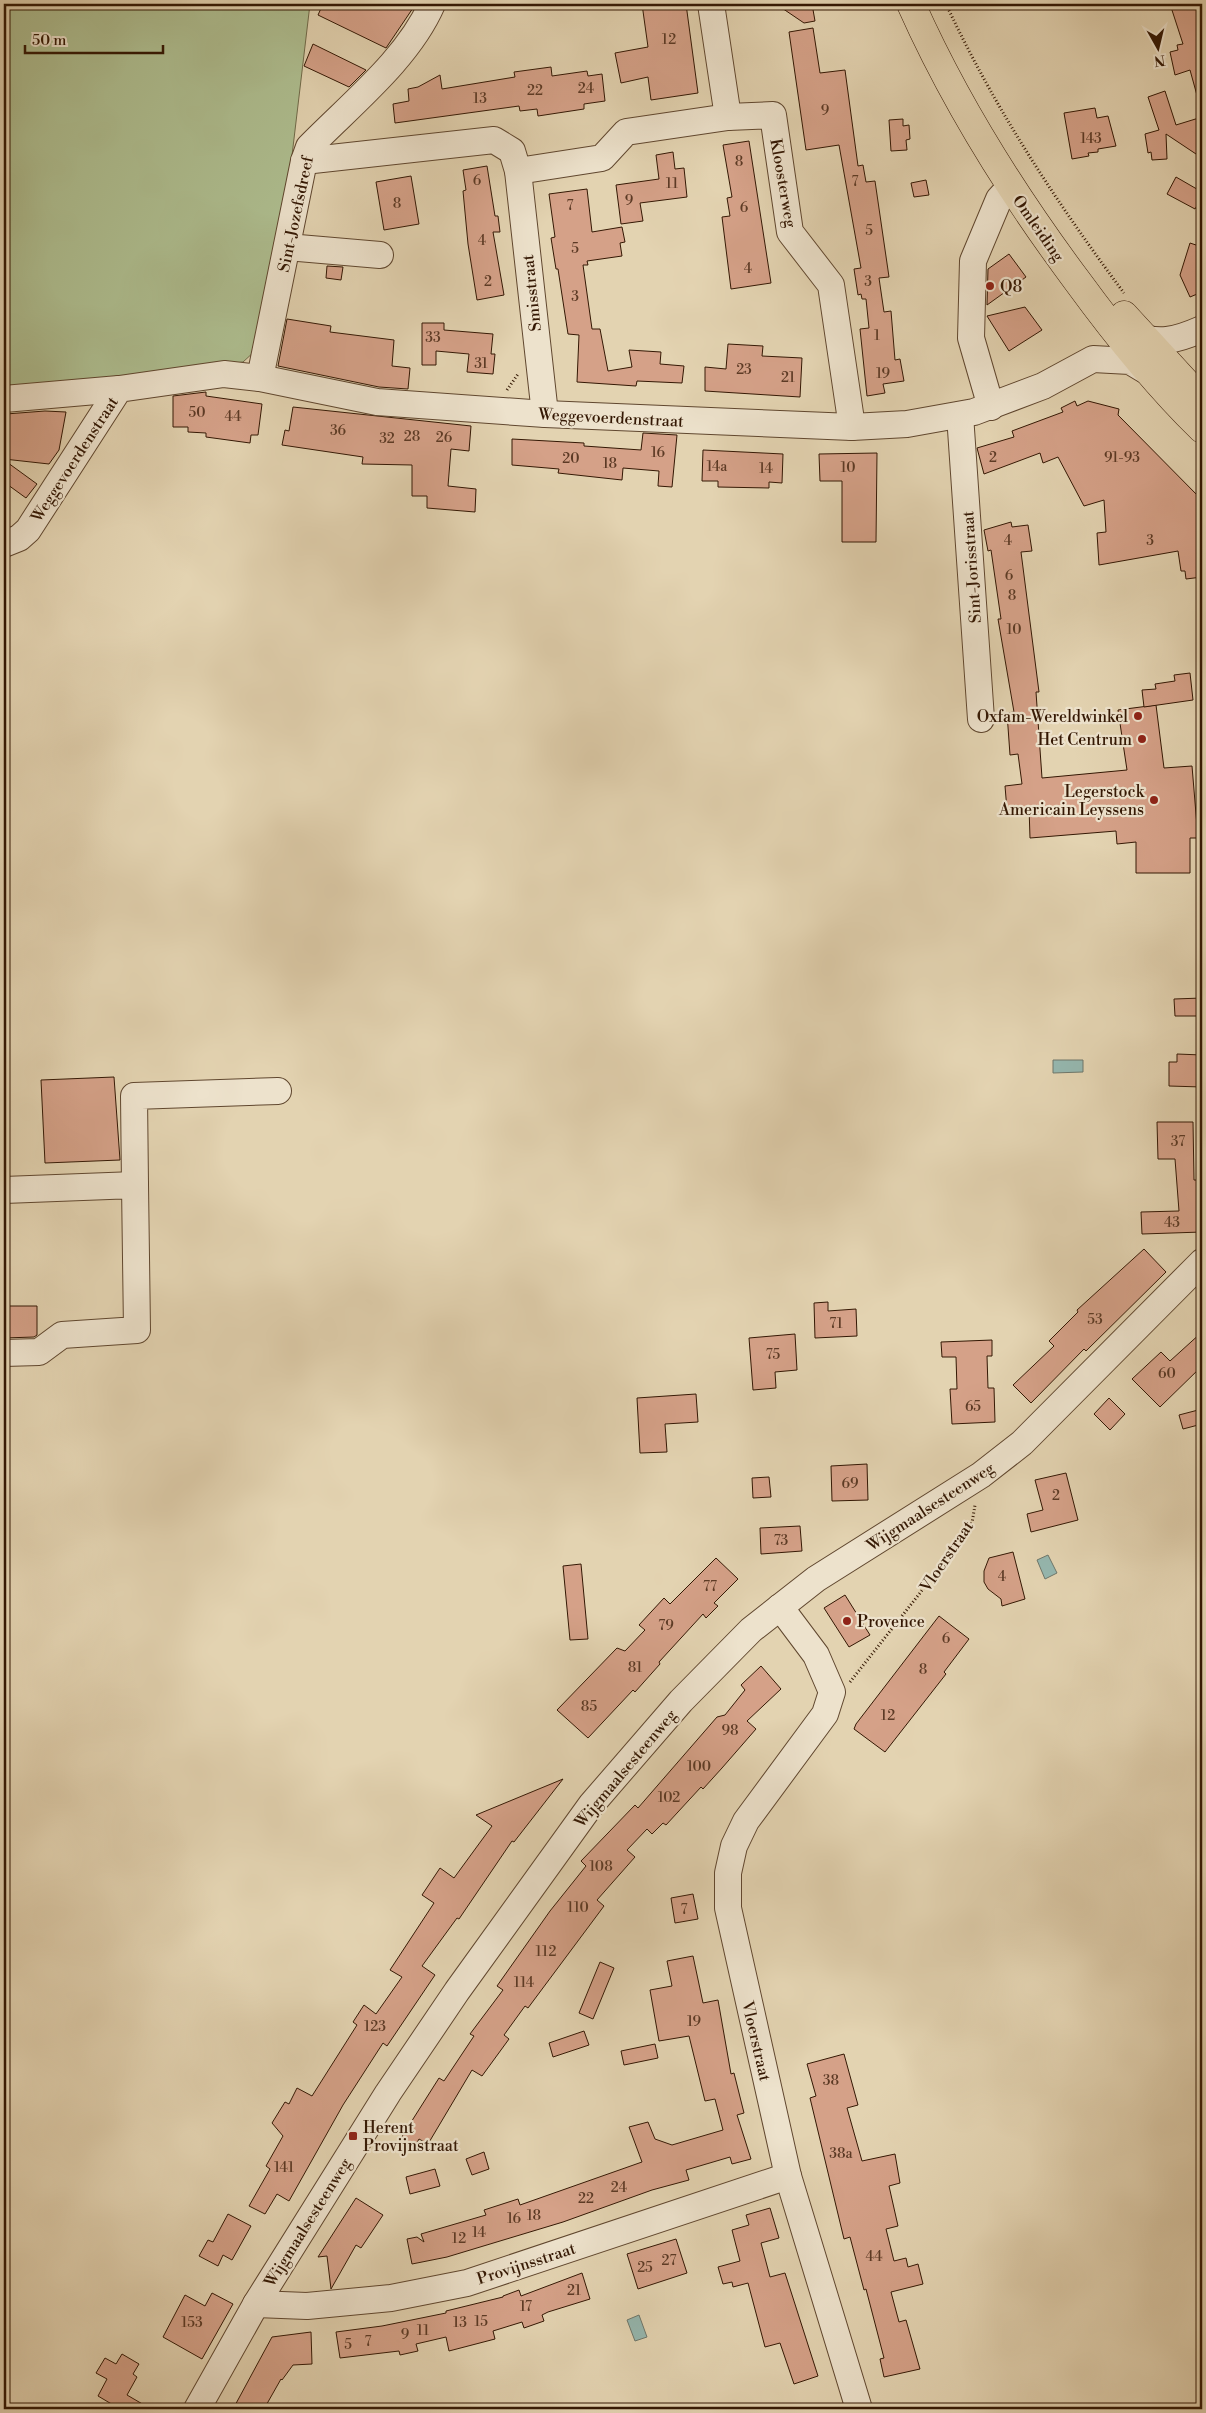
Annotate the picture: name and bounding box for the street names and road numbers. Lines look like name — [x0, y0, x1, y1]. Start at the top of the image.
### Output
street label: Kloosterweg — [765, 137, 801, 230]
street label: Sint-Jozefsdreef — [274, 153, 318, 274]
street label: Omleiding — [1008, 191, 1069, 266]
street label: Smisstraat — [518, 253, 546, 332]
street label: Weggevoerdenstraat — [26, 393, 123, 527]
street label: Weggevoerdenstraat — [537, 404, 685, 432]
street label: Sint-Jorisstraat — [958, 510, 986, 624]
street label: Wijgmaalsesteenweg — [862, 1458, 999, 1556]
street label: Vloerstraat — [915, 1517, 978, 1597]
street label: Wijgmaalsesteenweg — [570, 1705, 681, 1833]
street label: Vloerstraat — [737, 1998, 775, 2084]
street label: Wijgmaalsesteenweg — [260, 2154, 356, 2291]
street label: Provijnsstraat — [474, 2238, 579, 2289]

